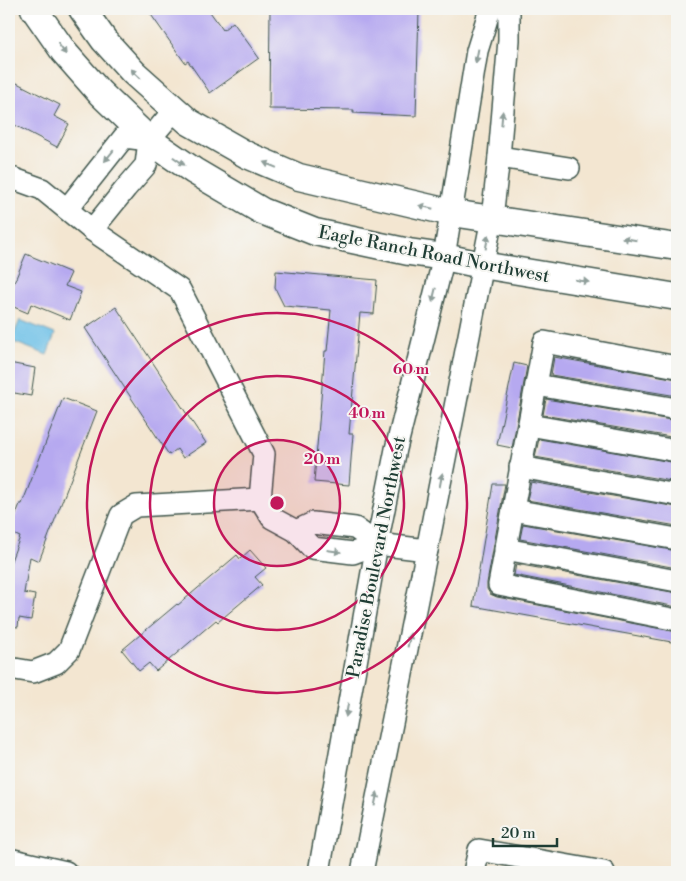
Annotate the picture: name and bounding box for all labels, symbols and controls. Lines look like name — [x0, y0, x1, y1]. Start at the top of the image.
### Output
one-way arrow — [57, 42, 67, 56]
one-way arrow — [472, 48, 480, 64]
one-way arrow — [131, 68, 143, 80]
one-way arrow — [498, 109, 506, 125]
one-way arrow — [104, 150, 115, 163]
one-way arrow — [172, 156, 185, 166]
one-way arrow — [263, 160, 277, 168]
one-way arrow — [419, 203, 434, 211]
street label: Eagle Ranch Road Northwest — [316, 221, 552, 288]
one-way arrow — [483, 234, 491, 249]
one-way arrow — [621, 235, 637, 243]
one-way arrow — [574, 278, 590, 286]
one-way arrow — [430, 287, 438, 302]
text: 60 m — [393, 360, 430, 379]
text: 40 m — [348, 404, 386, 423]
street label: Paradise Boulevard Northwest — [342, 434, 411, 680]
text: 20 m — [304, 450, 341, 469]
one-way arrow — [437, 472, 445, 488]
centre of rings — [268, 494, 286, 512]
one-way arrow — [326, 547, 342, 555]
one-way arrow — [405, 631, 413, 647]
one-way arrow — [343, 703, 351, 719]
one-way arrow — [373, 791, 381, 807]
scale bar — [493, 816, 557, 848]
text: 20 m — [501, 824, 536, 843]

